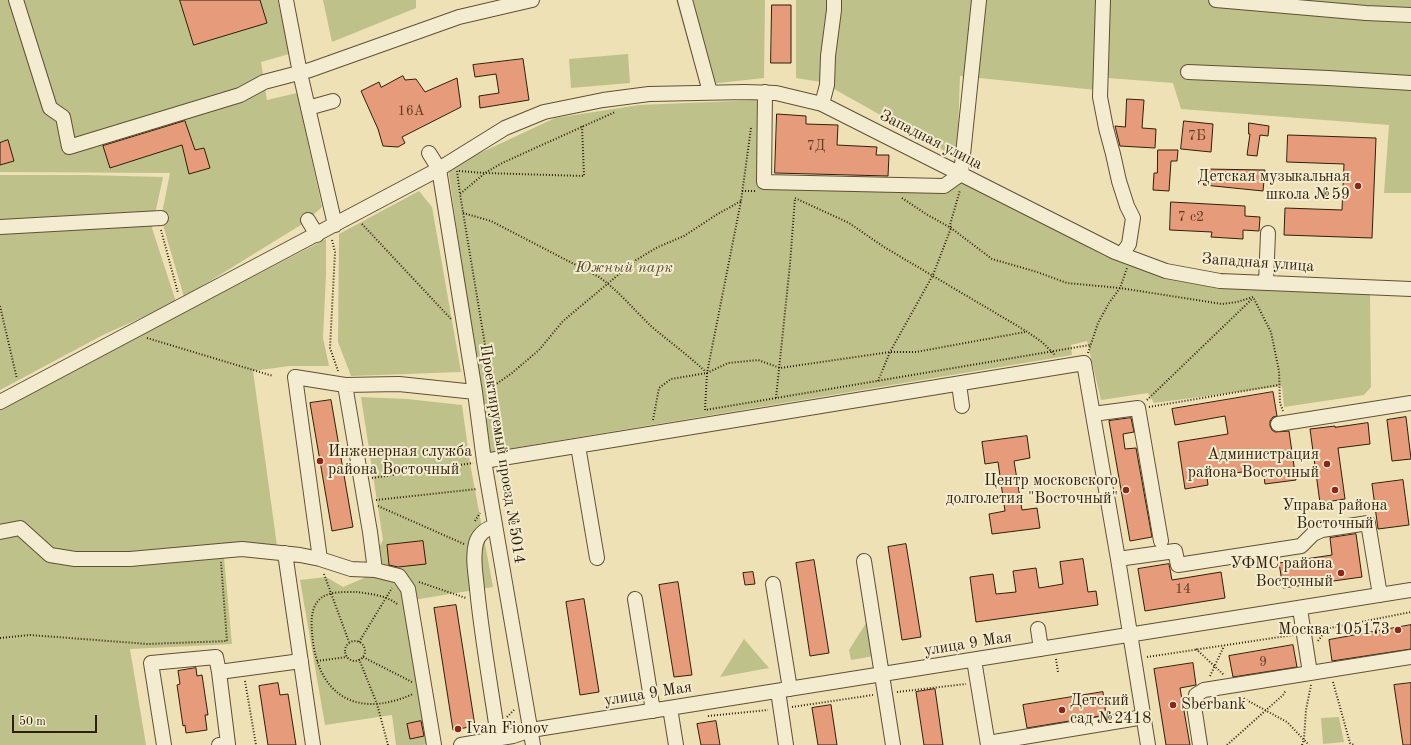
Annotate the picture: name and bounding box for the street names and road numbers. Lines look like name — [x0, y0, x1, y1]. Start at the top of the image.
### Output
street label: Западная улица — [876, 106, 986, 174]
street label: Западная улица — [1201, 249, 1315, 277]
street label: Проектируемый проезд №5014 — [475, 343, 529, 565]
street label: улица 9 Мая — [923, 628, 1013, 660]
street label: улица 9 Мая — [603, 678, 693, 710]

